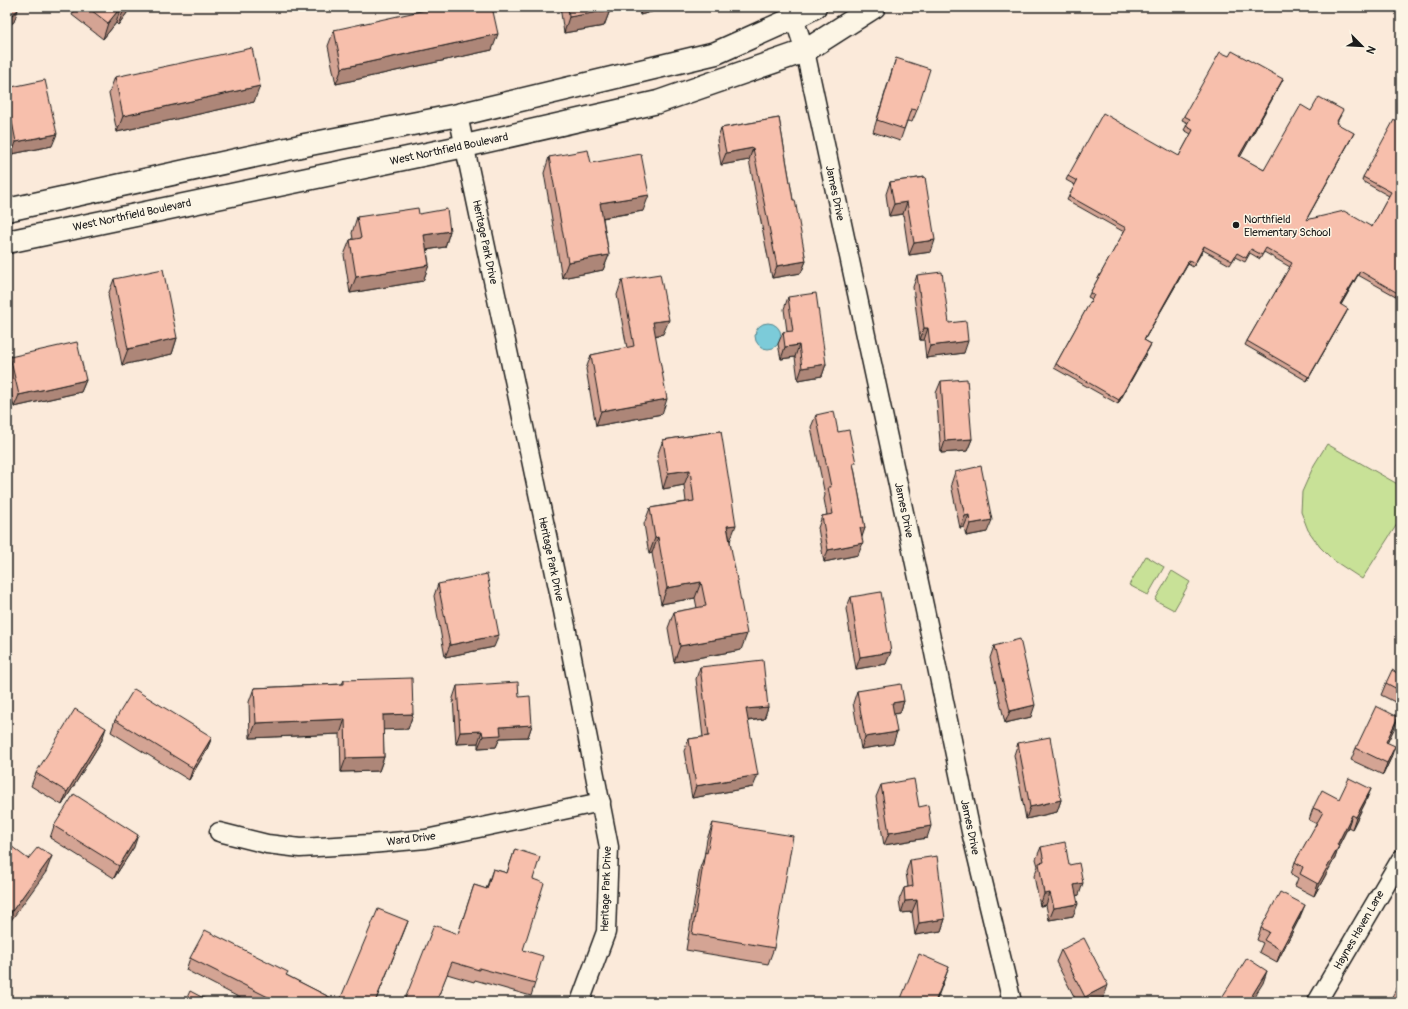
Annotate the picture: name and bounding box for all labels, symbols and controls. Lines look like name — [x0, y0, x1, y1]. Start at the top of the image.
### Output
north arrow — [1342, 26, 1382, 66]
text: N — [1363, 44, 1378, 56]
street label: West Northfield Boulevard — [389, 130, 509, 168]
street label: James Drive — [823, 164, 847, 222]
street label: West Northfield Boulevard — [72, 196, 192, 234]
street label: Heritage Park Drive — [470, 199, 500, 286]
place label: Northfield Elementary School — [1244, 213, 1331, 239]
marker: Northfield Elementary School — [1231, 220, 1241, 230]
street label: James Drive — [892, 481, 916, 539]
street label: Heritage Park Drive — [536, 516, 566, 603]
street label: James Drive — [958, 798, 982, 856]
street label: Ward Drive — [386, 829, 437, 848]
street label: Heritage Park Drive — [598, 845, 614, 932]
street label: Haynes Haven Lane — [1331, 888, 1387, 972]

